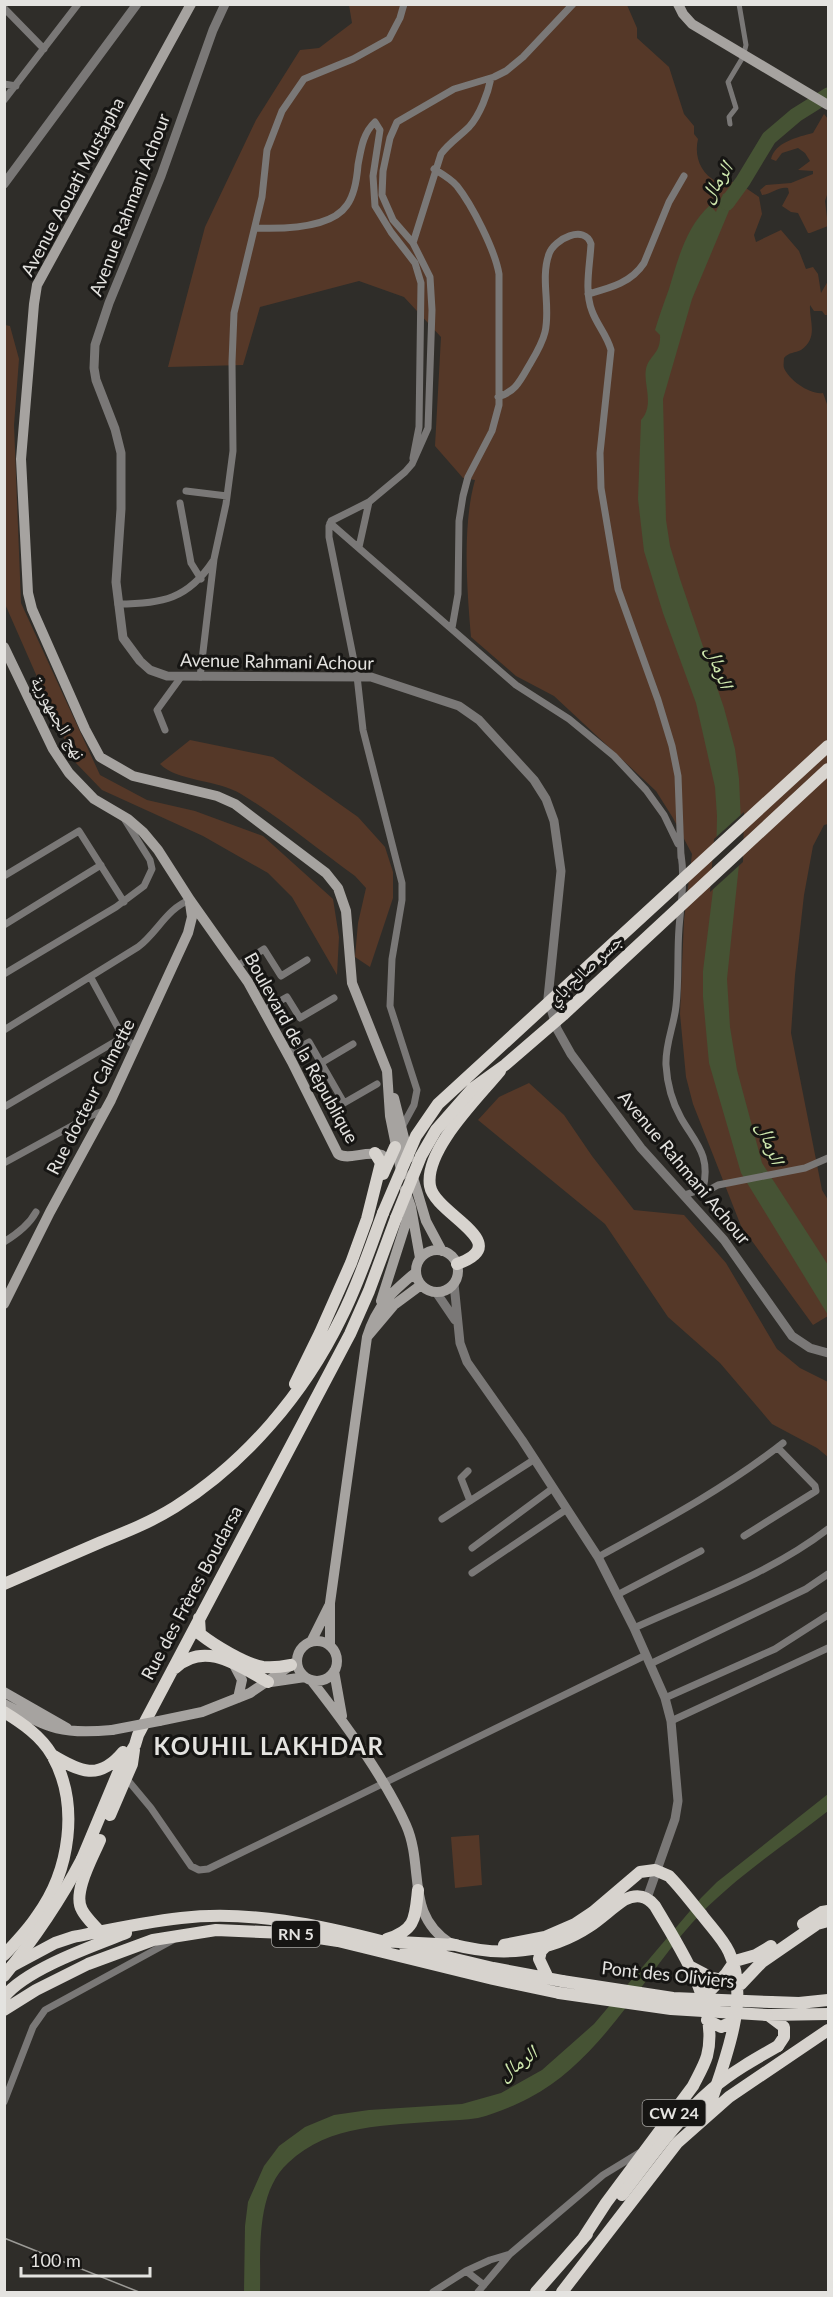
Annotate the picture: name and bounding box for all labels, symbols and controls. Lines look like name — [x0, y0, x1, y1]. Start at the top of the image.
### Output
street label: Avenue Aouati Mustapha — [16, 93, 129, 280]
street label: Avenue Rahmani Achour — [84, 110, 174, 299]
water label: الرمال — [693, 155, 740, 207]
water label: الرمال — [700, 642, 740, 694]
street label: Avenue Rahmani Achour — [180, 648, 375, 674]
street label: نهج الجمهورية — [25, 672, 91, 764]
street label: جسر صالح باي — [542, 929, 630, 1013]
street label: Boulevard de la République — [240, 948, 364, 1147]
street label: Rue docteur Calmette — [41, 1015, 139, 1178]
street label: Avenue Rahmani Achour — [614, 1086, 756, 1249]
water label: الرمال — [751, 1118, 792, 1170]
street label: Rue des Frères Boudarsa — [136, 1502, 246, 1683]
district label: KOUHIL LAKHDAR — [154, 1731, 384, 1760]
road number: RN 5 — [272, 1921, 320, 1947]
street label: Pont des Oliviers — [600, 1956, 736, 1992]
water label: الرمال — [492, 2038, 544, 2086]
road number: CW 24 — [642, 2100, 706, 2126]
scale bar — [21, 2240, 150, 2278]
text: 100 m — [30, 2249, 81, 2271]

